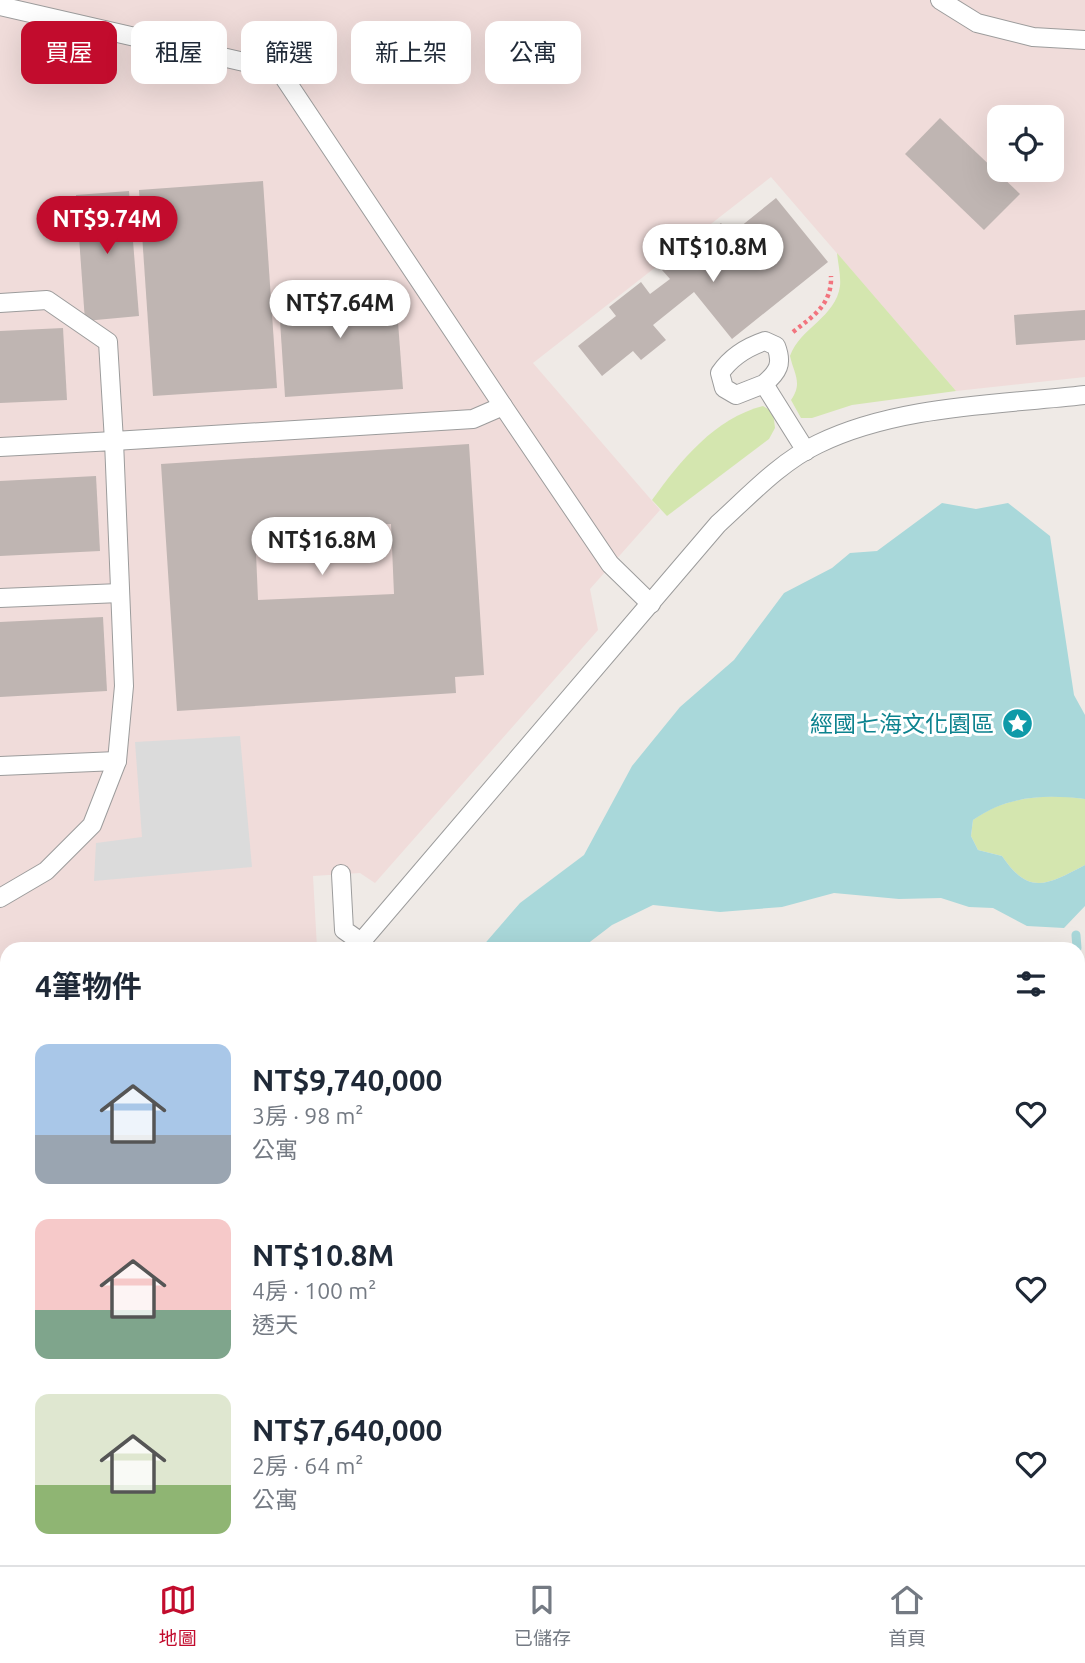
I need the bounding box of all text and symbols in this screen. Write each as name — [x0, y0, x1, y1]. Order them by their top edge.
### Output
chip: 買屋 — [21, 21, 117, 84]
chip: 租屋 — [131, 21, 227, 84]
chip: 篩選 — [241, 21, 337, 84]
chip: 新上架 — [351, 21, 471, 84]
chip: 公寓 — [485, 21, 581, 84]
map controls — [987, 105, 1064, 182]
button: locate — [987, 105, 1064, 182]
pin: NT$9.74M — [35, 196, 179, 256]
text: NT$9.74M — [53, 206, 161, 231]
pin: NT$10.8M — [641, 224, 785, 284]
text: NT$10.8M — [659, 234, 767, 259]
pin: NT$7.64M — [268, 280, 412, 340]
text: NT$7.64M — [286, 290, 394, 315]
pin: NT$16.8M — [250, 518, 394, 577]
text: NT$16.8M — [268, 527, 376, 552]
place icon: 經國七海文化園區 — [1000, 707, 1034, 741]
place label: 經國七海文化園區 — [810, 711, 994, 736]
icon: filters — [1012, 965, 1050, 1003]
text: 4筆物件 — [35, 969, 142, 1003]
text: NT$9,740,000 — [252, 1063, 443, 1097]
icon: home — [91, 1072, 175, 1156]
icon: heart — [1012, 1095, 1050, 1133]
text: 3房 · 98 m² — [252, 1103, 363, 1128]
text: 公寓 — [252, 1137, 298, 1162]
text: NT$10.8M — [252, 1238, 394, 1272]
icon: home — [91, 1247, 175, 1331]
icon: heart — [1012, 1270, 1050, 1308]
text: 4房 · 100 m² — [252, 1278, 376, 1303]
text: 透天 — [252, 1312, 298, 1337]
text: NT$7,640,000 — [252, 1413, 443, 1447]
icon: home — [91, 1422, 175, 1506]
icon: heart — [1012, 1445, 1050, 1483]
text: 2房 · 64 m² — [252, 1453, 363, 1478]
text: 公寓 — [252, 1487, 298, 1512]
tab: 地圖 — [159, 1581, 197, 1650]
tab: 已儲存 — [514, 1581, 571, 1650]
tab: 首頁 — [888, 1581, 926, 1650]

